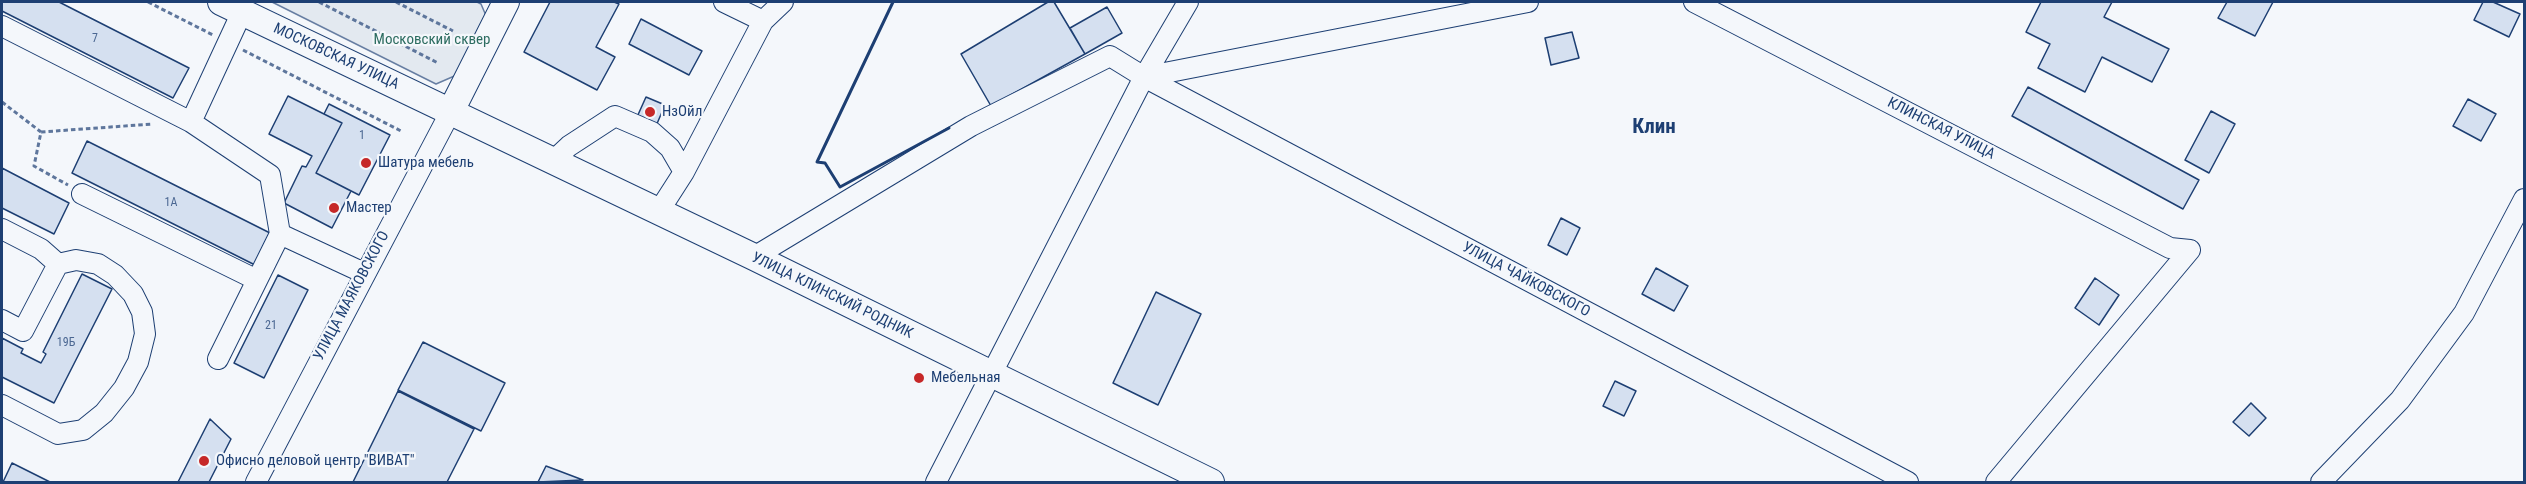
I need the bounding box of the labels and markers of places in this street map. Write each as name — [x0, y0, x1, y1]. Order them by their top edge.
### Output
place label: НзОйл — [662, 103, 702, 121]
marker: НзОйл — [643, 105, 657, 119]
place label: Шатура мебель — [378, 154, 474, 172]
marker: Шатура мебель — [359, 156, 373, 170]
place label: Мастер — [346, 199, 392, 217]
marker: Мастер — [327, 201, 341, 215]
place label: Мебельная — [931, 369, 1001, 387]
marker: Мебельная — [912, 371, 926, 385]
place label: Офисно деловой центр "ВИВАТ" — [216, 452, 415, 470]
marker: Офисно деловой центр "ВИВАТ" — [197, 454, 211, 468]

